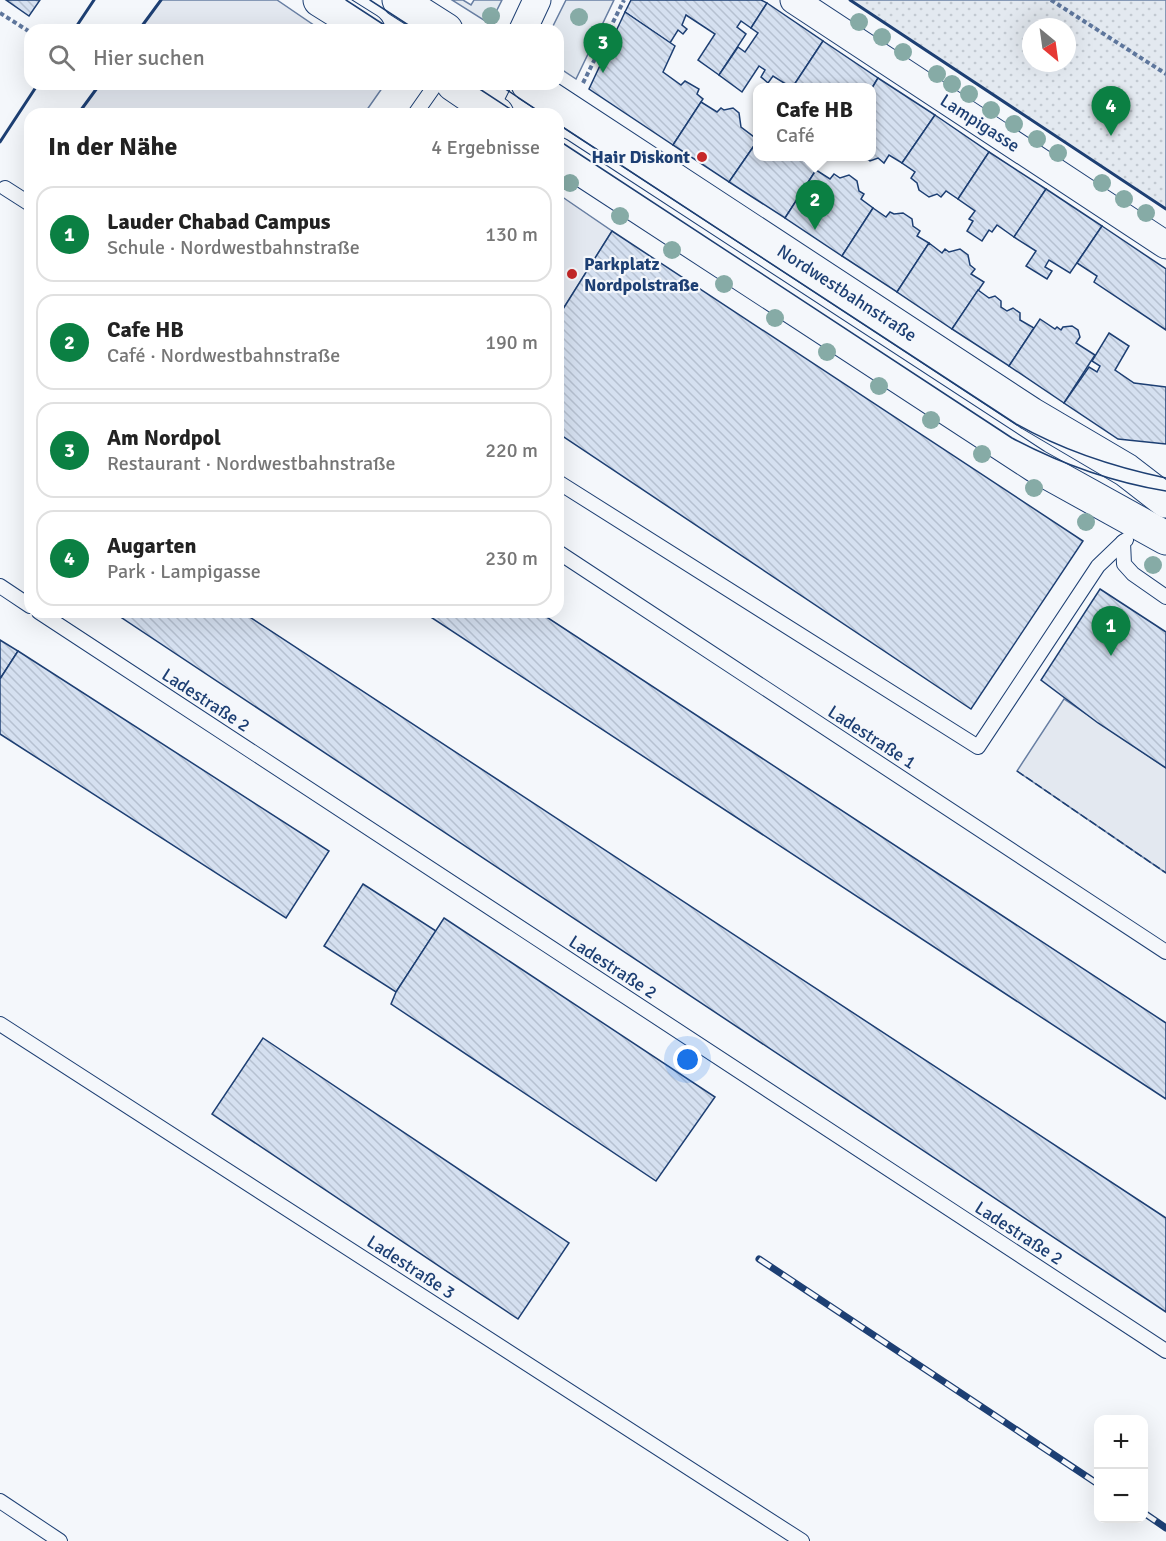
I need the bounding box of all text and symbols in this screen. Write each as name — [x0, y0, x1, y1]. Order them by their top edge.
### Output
north arrow — [1022, 18, 1076, 72]
pin: 3 — [584, 23, 622, 73]
search box — [24, 24, 564, 90]
icon: search — [45, 41, 78, 74]
text: Hier suchen — [93, 44, 205, 71]
popup — [753, 83, 876, 161]
pin: 4 — [1092, 86, 1130, 136]
street label: Lampigasse — [936, 89, 1024, 157]
text: Cafe HB — [776, 96, 853, 123]
text: Café — [776, 123, 815, 148]
text: In der Nähe — [48, 131, 178, 163]
text: 4 Ergebnisse — [431, 135, 540, 160]
place label: Hair Diskont — [591, 146, 690, 168]
marker: Hair Diskont — [695, 150, 709, 164]
pin: 2 — [796, 180, 834, 230]
text: Lauder Chabad Campus — [107, 208, 331, 235]
text: 1 — [64, 222, 75, 247]
text: 130 m — [485, 222, 538, 247]
text: Schule · Nordwestbahnstraße — [107, 235, 360, 260]
street label: Nordwestbahnstraße — [773, 240, 921, 346]
place label: Parkplatz Nordpolstraße — [584, 253, 699, 296]
marker: Parkplatz Nordpolstraße — [565, 267, 579, 281]
text: Cafe HB — [107, 316, 184, 343]
text: 2 — [64, 330, 75, 355]
text: 190 m — [485, 330, 538, 355]
text: Café · Nordwestbahnstraße — [107, 343, 340, 368]
text: Am Nordpol — [107, 424, 221, 451]
text: 3 — [64, 438, 75, 463]
text: 220 m — [485, 438, 538, 463]
text: Restaurant · Nordwestbahnstraße — [107, 451, 396, 476]
text: Augarten — [107, 532, 196, 559]
text: 4 — [64, 546, 75, 571]
text: 230 m — [485, 546, 538, 571]
text: Park · Lampigasse — [107, 559, 261, 584]
pin: 1 — [1092, 606, 1130, 656]
street label: Ladestraße 2 — [158, 663, 254, 737]
street label: Ladestraße 1 — [824, 700, 920, 774]
street label: Ladestraße 2 — [565, 930, 661, 1004]
your location — [673, 1045, 702, 1074]
street label: Ladestraße 2 — [971, 1196, 1067, 1270]
street label: Ladestraße 3 — [363, 1230, 459, 1304]
map controls — [1094, 1415, 1148, 1523]
button: + — [1094, 1415, 1148, 1469]
button: − — [1094, 1469, 1148, 1523]

